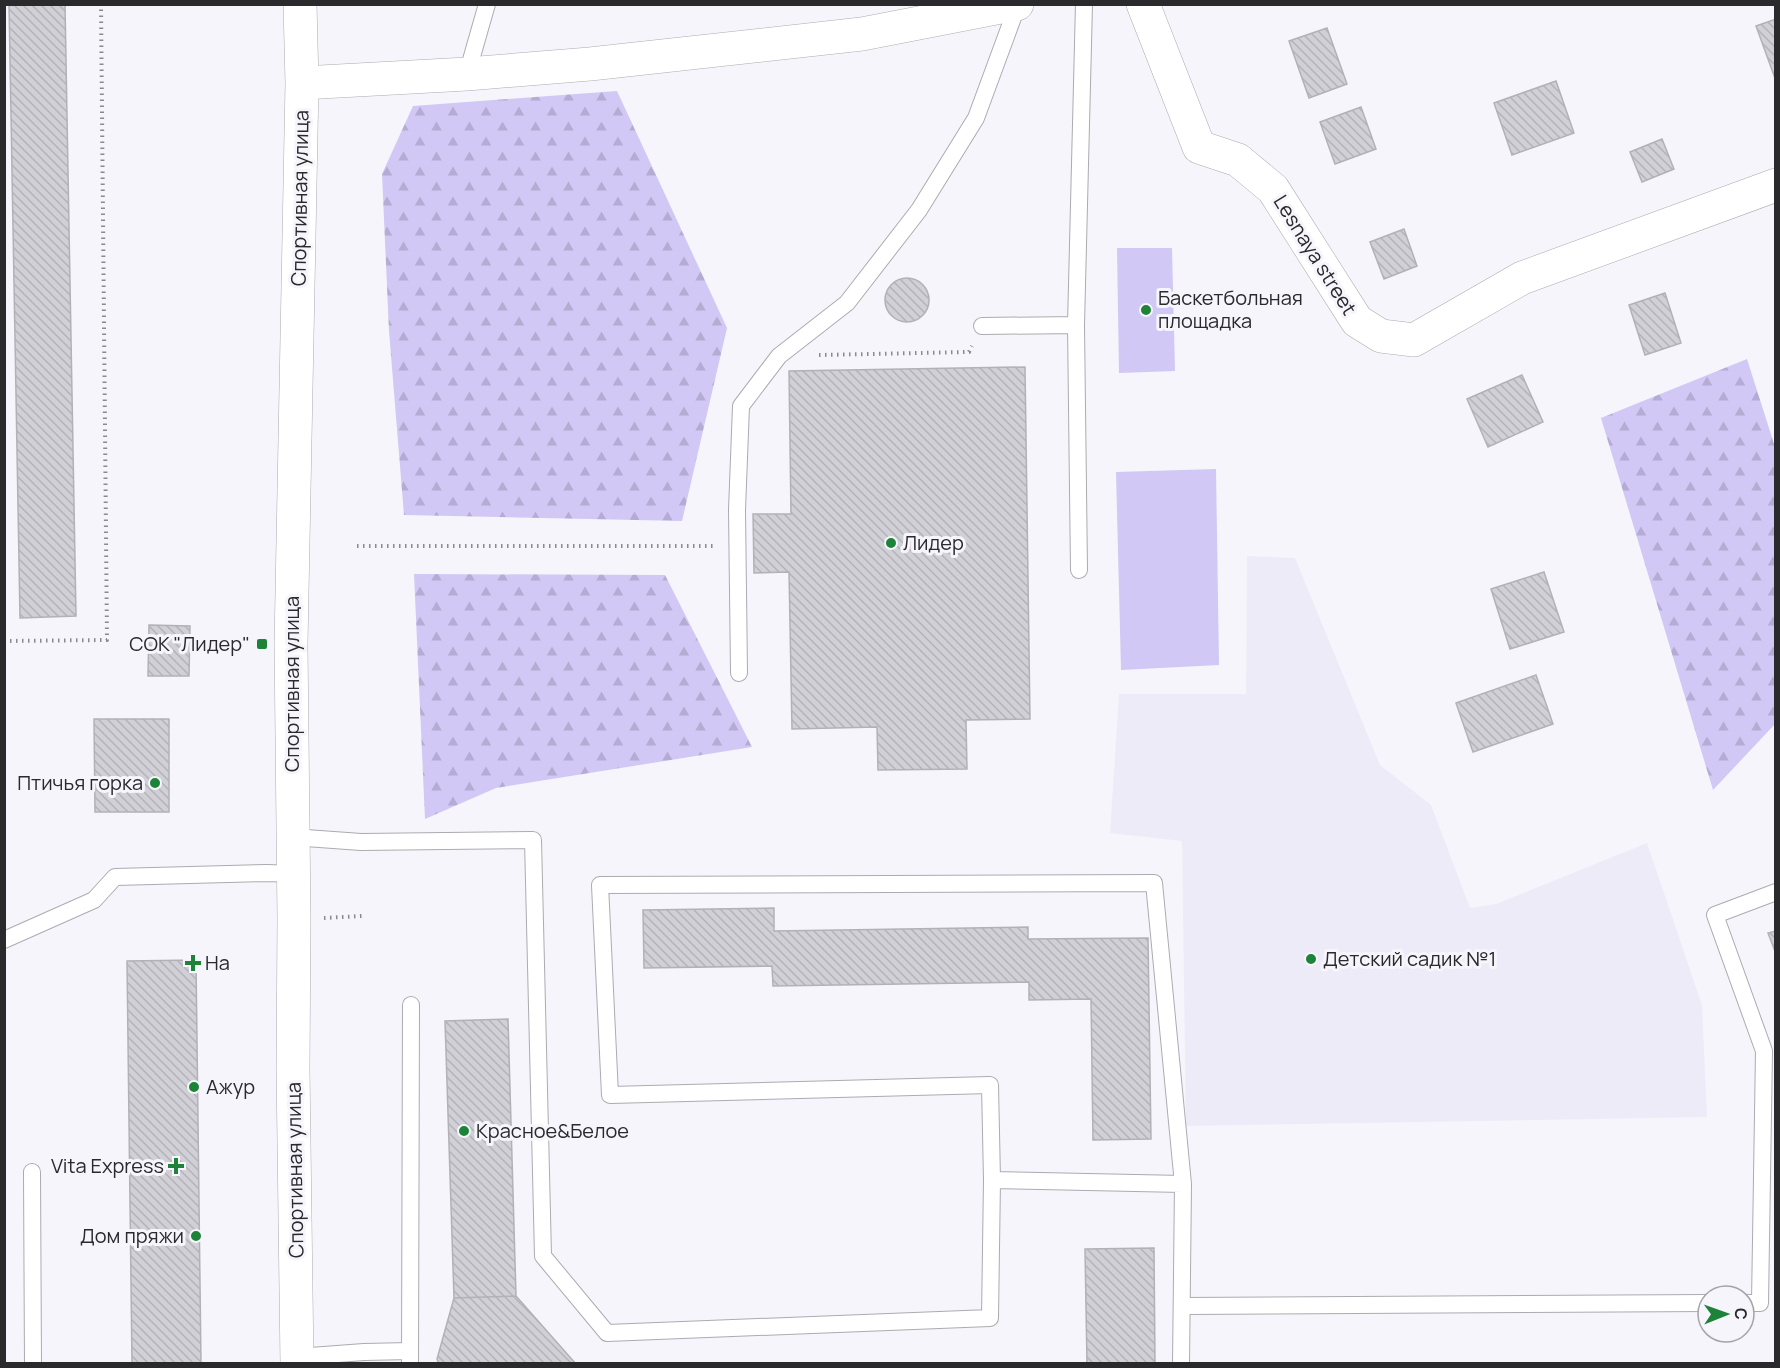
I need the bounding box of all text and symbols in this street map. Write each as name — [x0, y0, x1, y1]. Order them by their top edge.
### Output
street label: Спортивная улица — [284, 110, 315, 286]
street label: Lesnaya street — [1268, 190, 1363, 320]
place label: Баскетбольная площадка — [1158, 284, 1303, 334]
marker: Баскетбольная площадка — [1139, 303, 1153, 317]
place label: Лидер — [903, 529, 964, 556]
marker: Лидер — [884, 536, 898, 550]
street label: Спортивная улица — [278, 596, 305, 772]
place label: СОК "Лидер" — [129, 630, 250, 657]
marker: СОК "Лидер" — [255, 637, 269, 651]
place label: Птичья горка — [17, 769, 143, 796]
marker: Птичья горка — [148, 776, 162, 790]
place label: Детский садик №1 — [1323, 945, 1496, 972]
place label: На — [205, 949, 230, 976]
marker: Детский садик №1 — [1304, 952, 1318, 966]
marker: На — [186, 956, 200, 970]
place label: Ажур — [206, 1073, 255, 1100]
marker: Ажур — [187, 1080, 201, 1094]
street label: Спортивная улица — [279, 1082, 310, 1258]
place label: Красное&Белое — [476, 1117, 629, 1144]
marker: Красное&Белое — [457, 1124, 471, 1138]
place label: Vita Express — [51, 1152, 164, 1179]
marker: Vita Express — [169, 1159, 183, 1173]
place label: Дом пряжи — [80, 1222, 184, 1249]
marker: Дом пряжи — [189, 1229, 203, 1243]
north arrow — [1696, 1284, 1756, 1344]
text: С — [1730, 1308, 1752, 1320]

